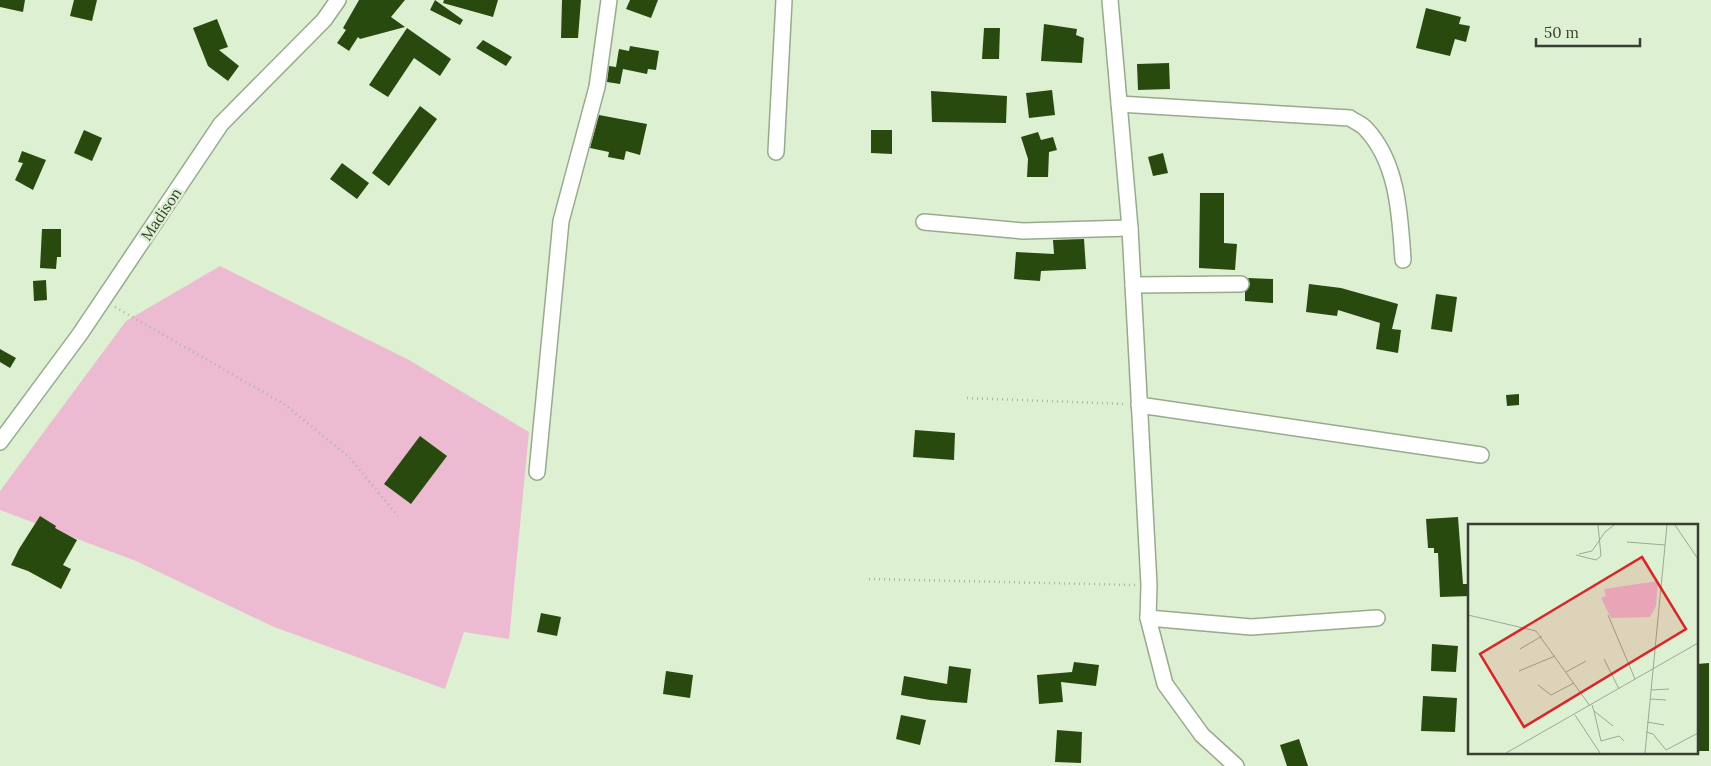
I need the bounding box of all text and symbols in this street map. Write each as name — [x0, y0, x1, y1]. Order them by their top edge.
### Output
scale bar — [1536, 15, 1640, 47]
text: 50 m — [1544, 23, 1579, 42]
street label: Madison — [136, 184, 186, 244]
inset map — [1468, 524, 1698, 754]

